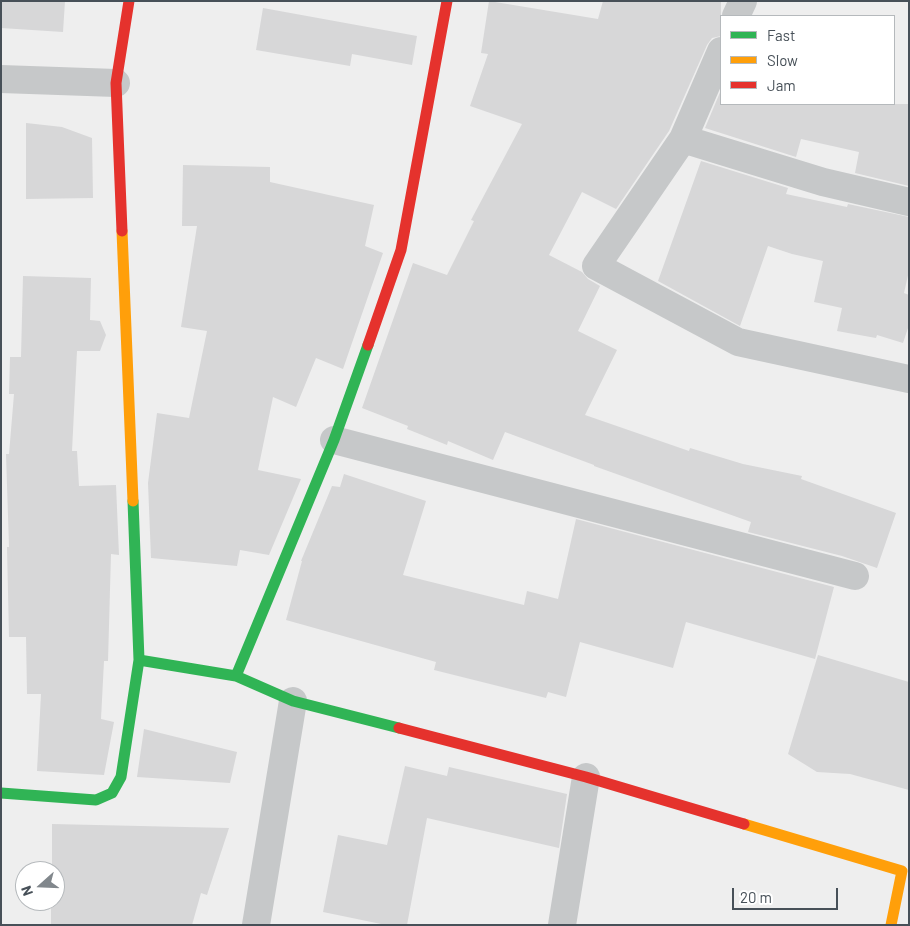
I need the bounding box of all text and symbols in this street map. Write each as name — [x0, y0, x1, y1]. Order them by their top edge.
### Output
legend — [720, 15, 895, 105]
text: Fast — [767, 26, 795, 44]
text: Slow — [767, 51, 798, 69]
text: Jam — [767, 76, 796, 94]
north arrow — [15, 861, 65, 911]
scale bar — [735, 878, 841, 910]
text: N — [17, 884, 36, 898]
text: 20 m — [740, 888, 772, 906]

